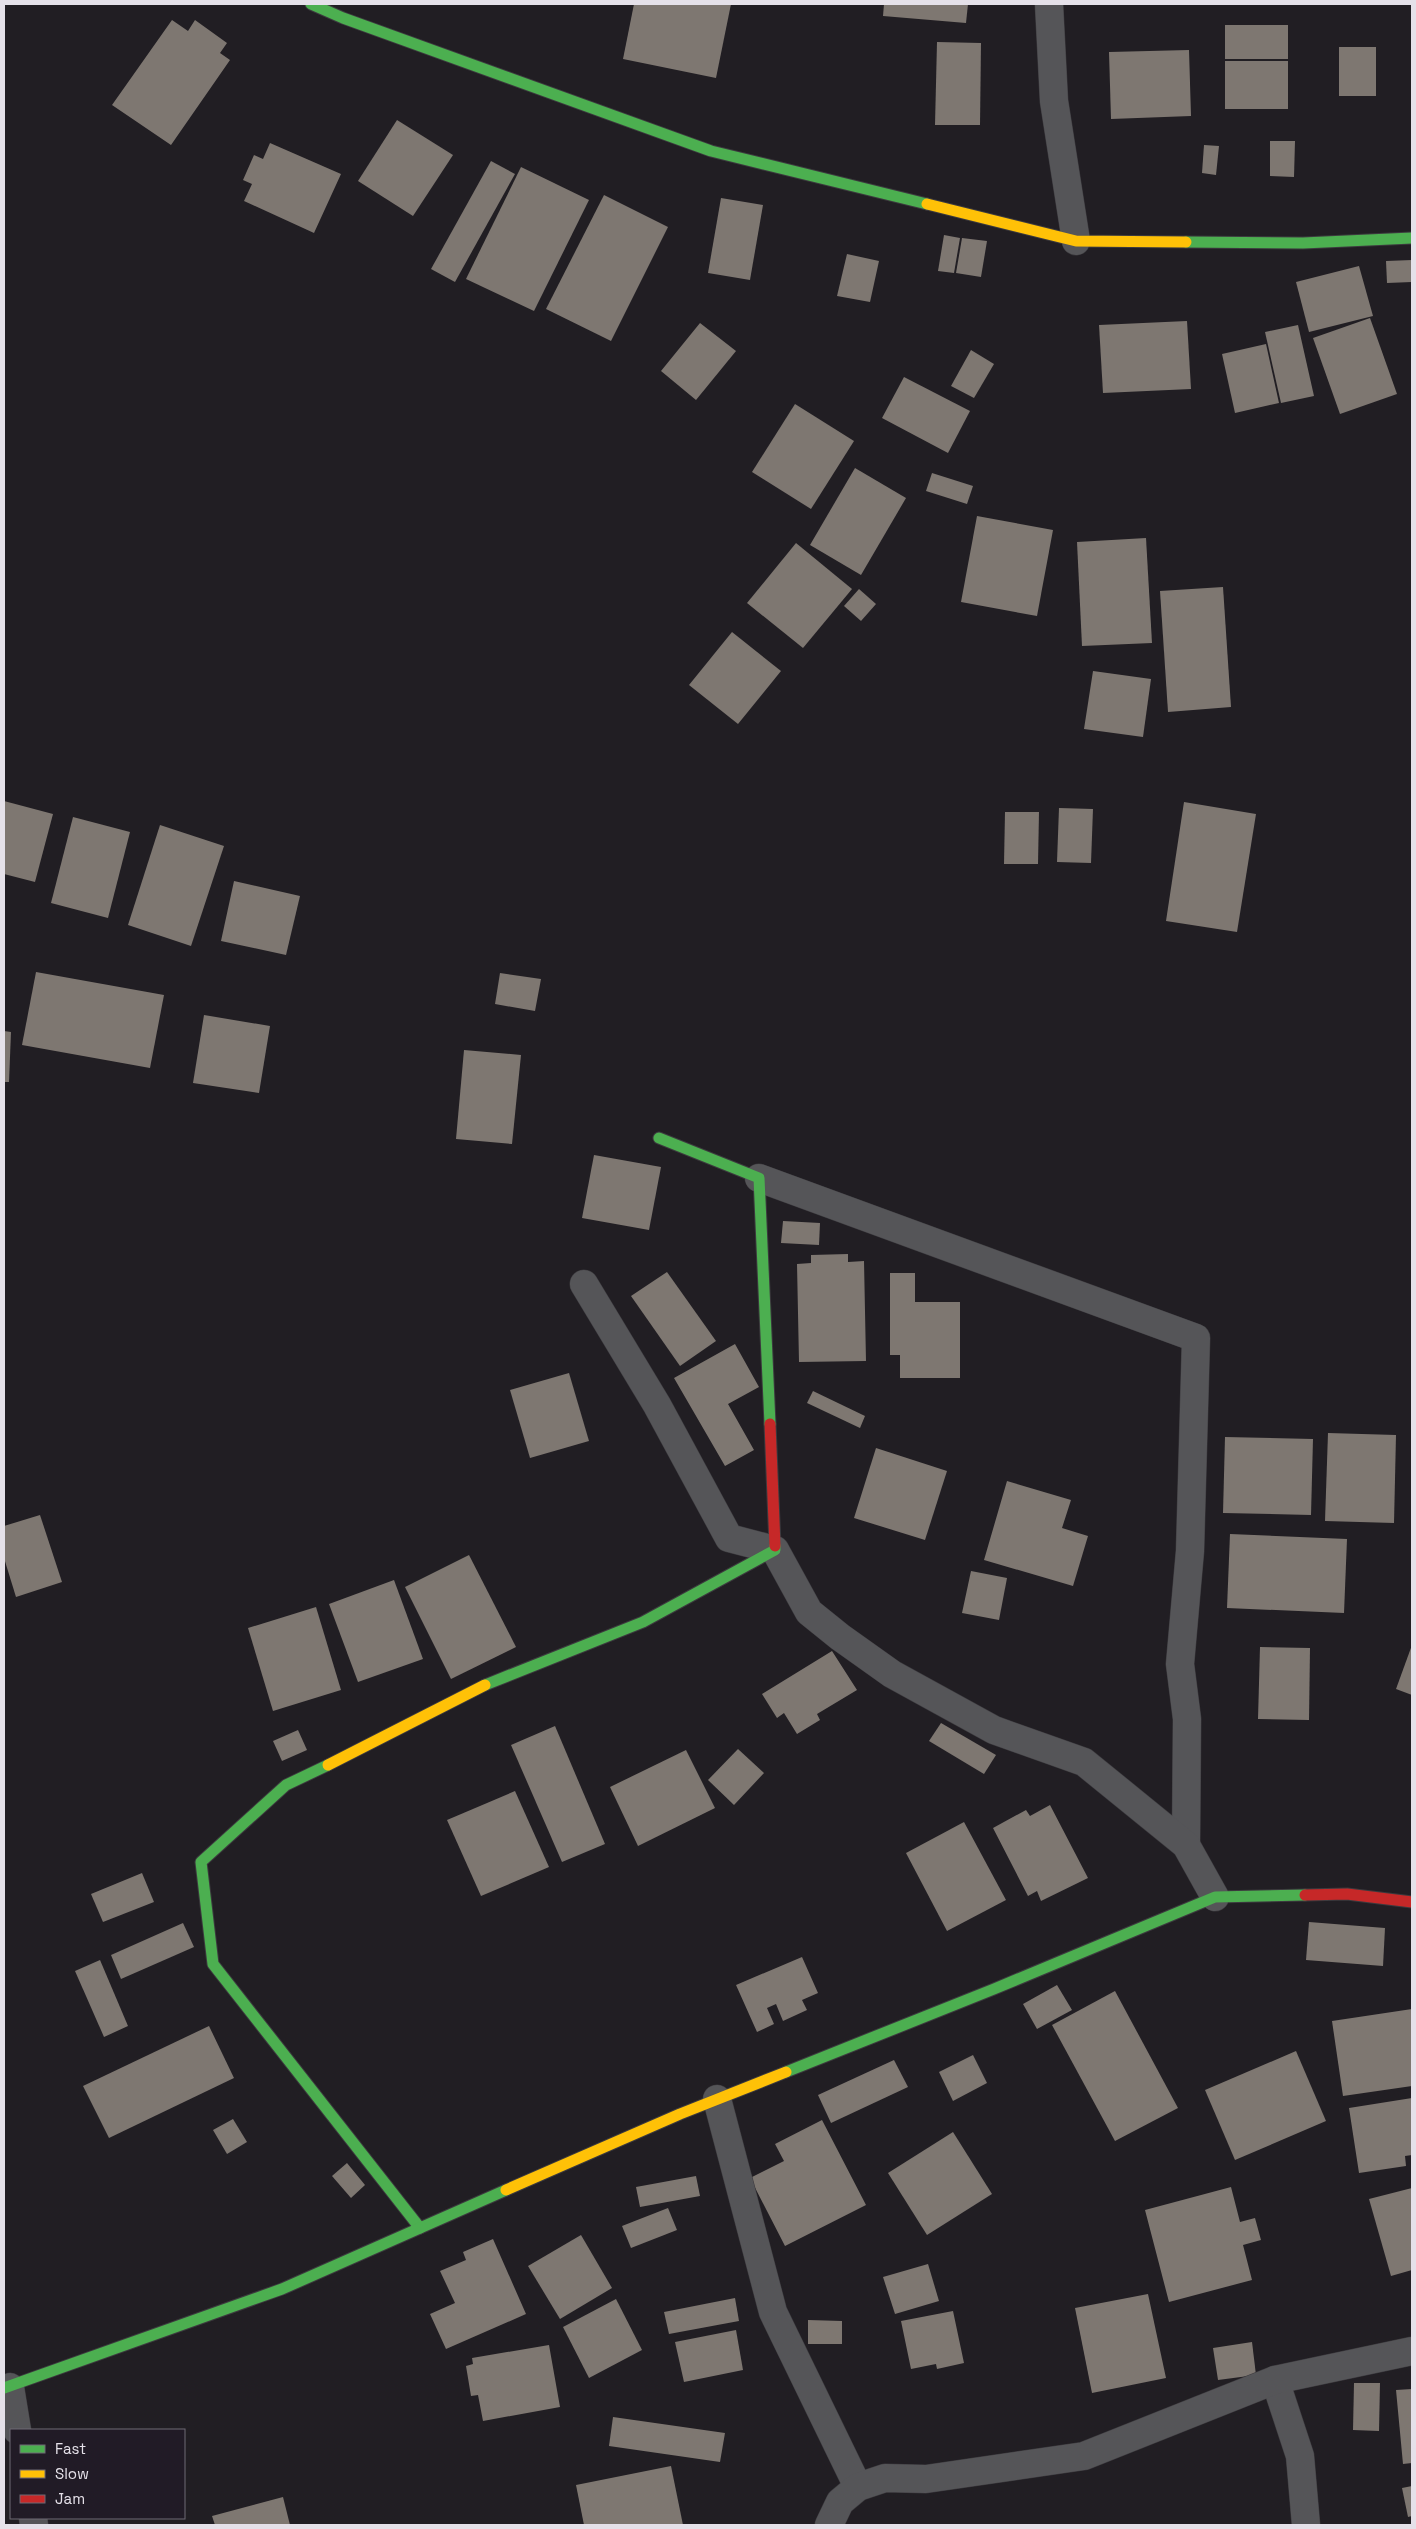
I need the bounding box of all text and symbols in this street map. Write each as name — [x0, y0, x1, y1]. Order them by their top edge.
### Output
legend — [10, 2429, 185, 2519]
text: Fast — [55, 2439, 86, 2458]
text: Slow — [55, 2464, 89, 2483]
text: Jam — [55, 2489, 85, 2508]

